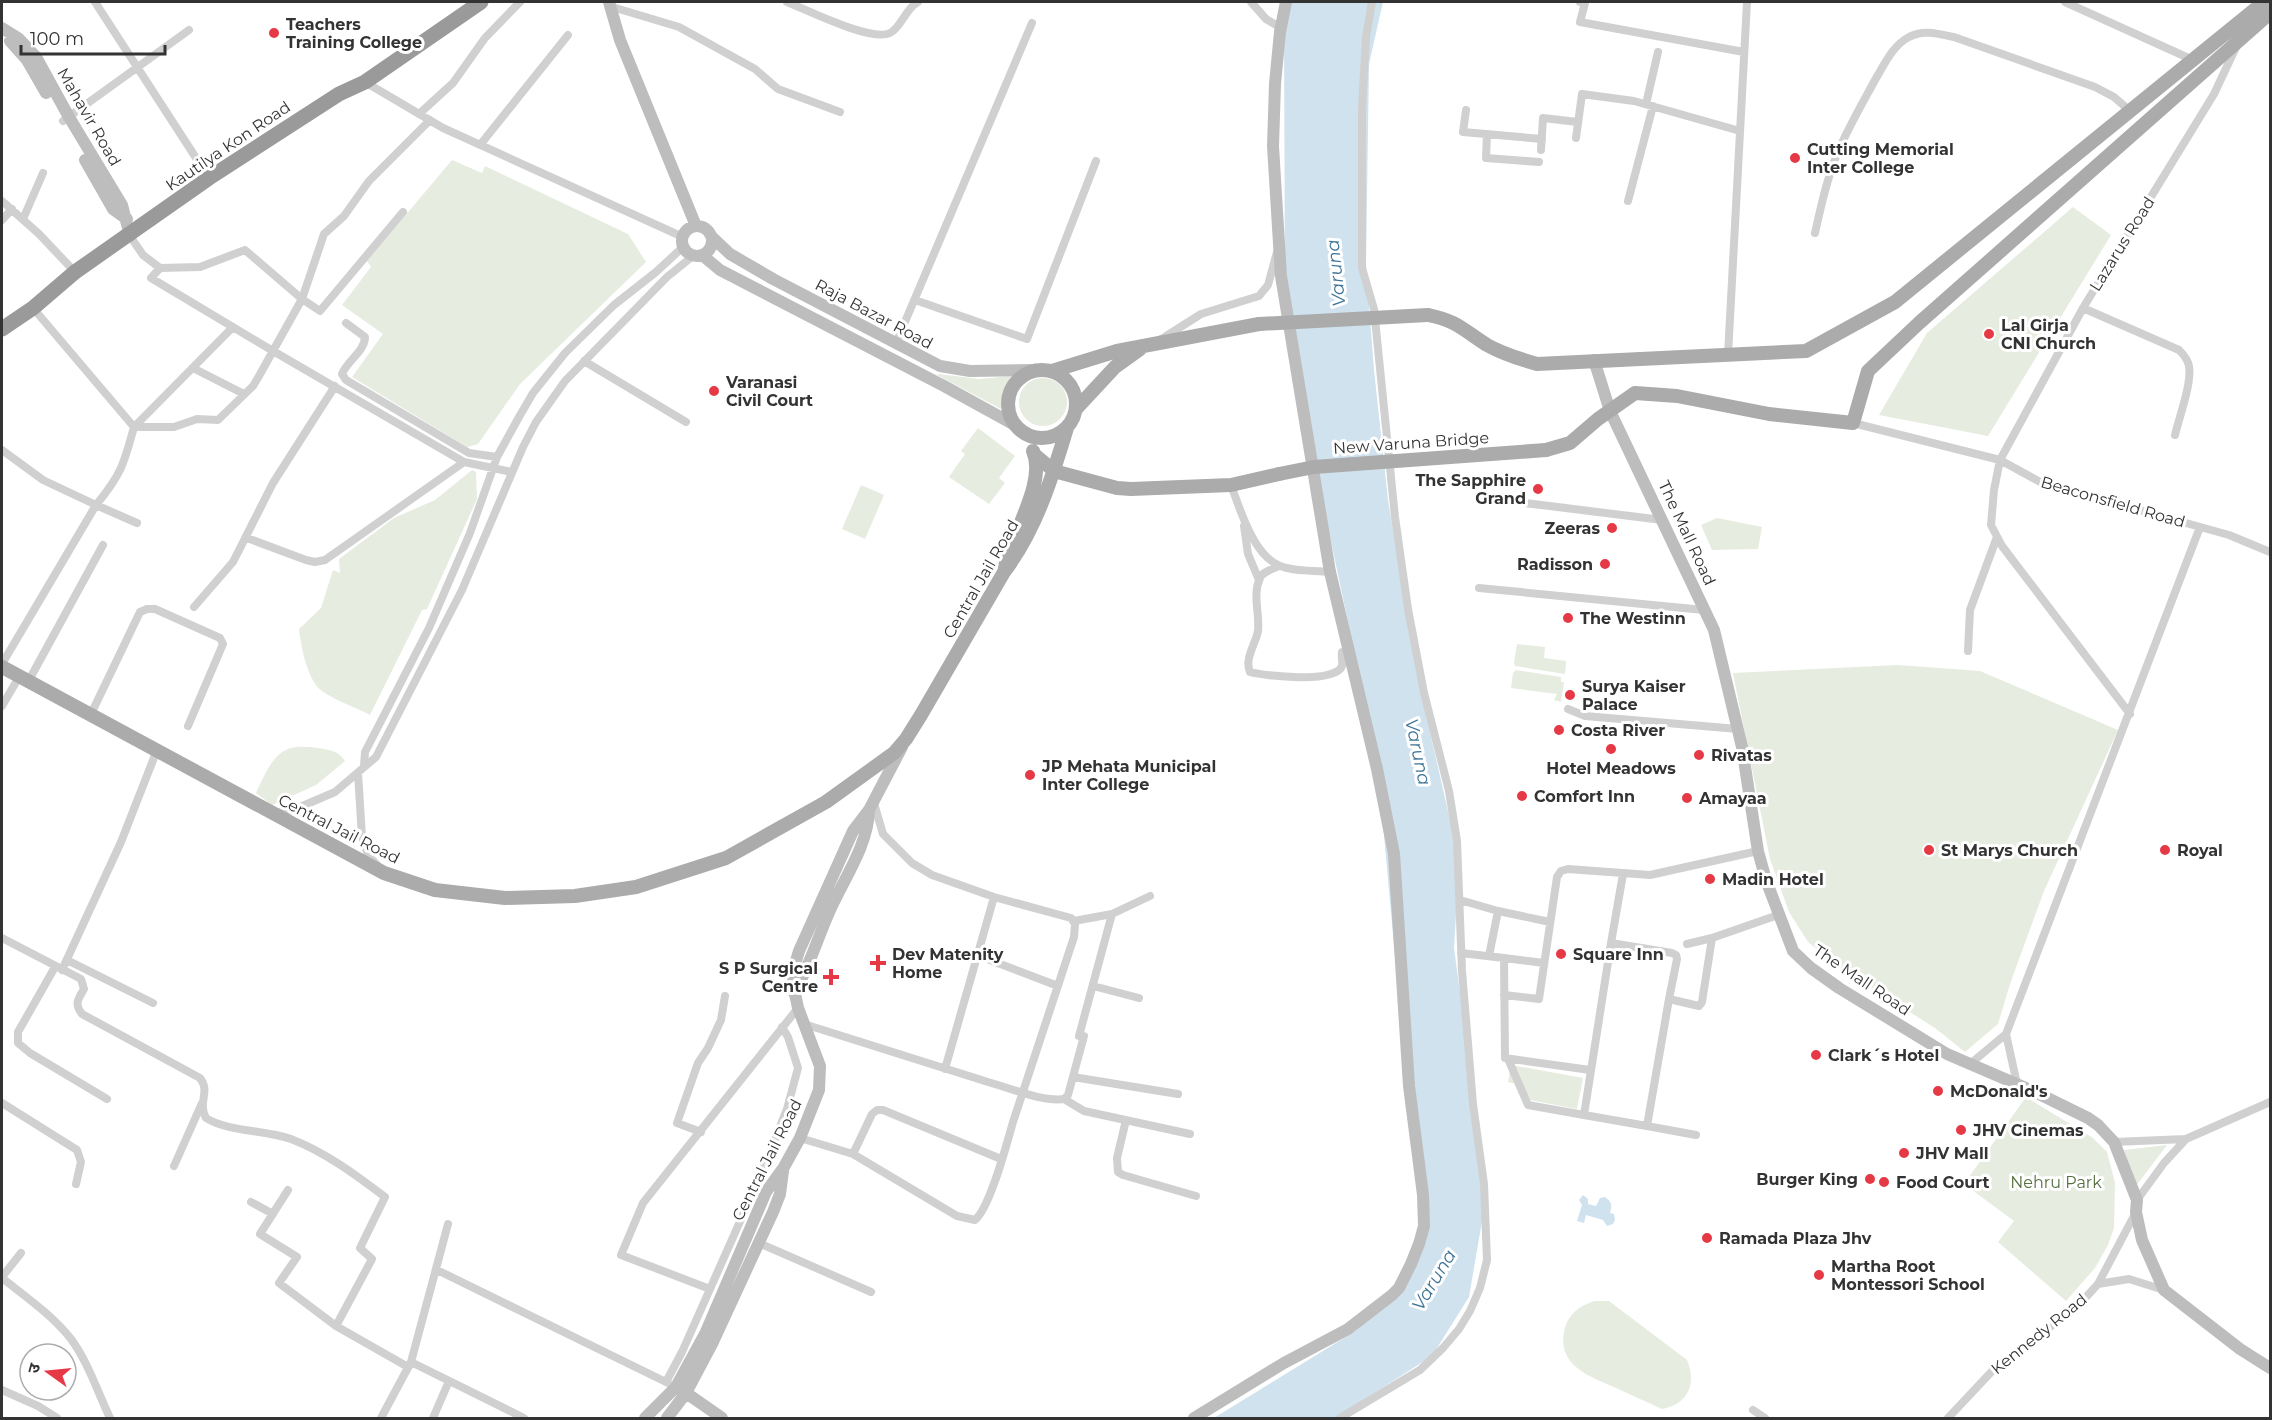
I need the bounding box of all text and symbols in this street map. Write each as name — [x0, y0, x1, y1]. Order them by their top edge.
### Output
place label: Teachers Training College — [286, 15, 422, 52]
scale bar — [21, 18, 165, 56]
marker: Teachers Training College — [267, 26, 281, 40]
text: 100 m — [30, 28, 84, 50]
street label: Mahavir Road — [53, 65, 125, 169]
street label: Kautilya Kon Road — [162, 97, 294, 195]
place label: Cutting Memorial Inter College — [1807, 140, 1954, 177]
marker: Cutting Memorial Inter College — [1788, 151, 1802, 165]
street label: Lazarus Road — [2085, 193, 2159, 295]
water label: Varuna — [1322, 238, 1350, 308]
street label: Raja Bazar Road — [812, 275, 936, 353]
place label: Lal Girja CNI Church — [2001, 316, 2096, 353]
marker: Lal Girja CNI Church — [1982, 327, 1996, 341]
place label: Varanasi Civil Court — [725, 373, 813, 410]
marker: Varanasi Civil Court — [707, 384, 721, 398]
street label: New Varuna Bridge — [1332, 428, 1490, 458]
place label: The Sapphire Grand — [1415, 471, 1526, 508]
street label: Beaconsfield Road — [2039, 472, 2187, 532]
street label: The Mall Road — [1654, 478, 1720, 588]
marker: The Sapphire Grand — [1531, 482, 1545, 496]
street label: Central Jail Road — [939, 516, 1023, 642]
place label: Zeeras — [1545, 519, 1600, 538]
marker: Zeeras — [1605, 521, 1619, 535]
place label: Radisson — [1517, 555, 1593, 574]
marker: Radisson — [1598, 557, 1612, 571]
place label: The Westinn — [1580, 609, 1686, 628]
marker: The Westinn — [1561, 611, 1575, 625]
place label: Surya Kaiser Palace — [1582, 677, 1686, 714]
marker: Surya Kaiser Palace — [1563, 688, 1577, 702]
water label: Varuna — [1400, 717, 1436, 787]
place label: Costa River — [1571, 721, 1665, 740]
marker: Costa River — [1552, 723, 1566, 737]
marker: Hotel Meadows — [1604, 742, 1618, 756]
place label: Rivatas — [1711, 746, 1772, 765]
marker: Rivatas — [1692, 748, 1706, 762]
place label: JP Mehata Municipal Inter College — [1041, 757, 1216, 794]
place label: Hotel Meadows — [1546, 759, 1676, 778]
marker: JP Mehata Municipal Inter College — [1023, 768, 1037, 782]
place label: Comfort Inn — [1534, 787, 1635, 806]
marker: Comfort Inn — [1515, 789, 1529, 803]
place label: Amayaa — [1698, 789, 1767, 808]
street label: Central Jail Road — [275, 790, 403, 868]
marker: Amayaa — [1680, 791, 1694, 805]
place label: St Marys Church — [1941, 841, 2078, 860]
place label: Royal — [2177, 841, 2223, 860]
marker: St Marys Church — [1922, 843, 1936, 857]
marker: Royal — [2158, 843, 2172, 857]
place label: Madin Hotel — [1722, 870, 1824, 889]
marker: Madin Hotel — [1703, 872, 1717, 886]
street label: The Mall Road — [1810, 940, 1914, 1020]
place label: Dev Matenity Home — [892, 945, 1004, 982]
place label: Square Inn — [1573, 945, 1664, 964]
marker: Square Inn — [1554, 947, 1568, 961]
marker: Dev Matenity Home — [869, 954, 887, 972]
place label: S P Surgical Centre — [719, 959, 818, 996]
marker: S P Surgical Centre — [822, 968, 840, 986]
place label: Clark´s Hotel — [1828, 1046, 1939, 1065]
marker: Clark´s Hotel — [1809, 1048, 1823, 1062]
place label: McDonald's — [1950, 1082, 2048, 1101]
marker: McDonald's — [1931, 1084, 1945, 1098]
street label: Central Jail Road — [728, 1096, 806, 1224]
place label: JHV Cinemas — [1972, 1121, 2084, 1140]
marker: JHV Cinemas — [1954, 1123, 1968, 1137]
place label: JHV Mall — [1915, 1144, 1989, 1163]
marker: JHV Mall — [1897, 1146, 1911, 1160]
place label: Burger King — [1756, 1170, 1858, 1189]
marker: Burger King — [1863, 1172, 1877, 1186]
place label: Food Court — [1896, 1173, 1989, 1192]
park label: Nehru Park — [2010, 1173, 2102, 1192]
marker: Food Court — [1877, 1175, 1891, 1189]
place label: Ramada Plaza Jhv — [1719, 1229, 1872, 1248]
marker: Ramada Plaza Jhv — [1700, 1231, 1714, 1245]
water label: Varuna — [1407, 1245, 1461, 1315]
place label: Martha Root Montessori School — [1831, 1257, 1985, 1294]
marker: Martha Root Montessori School — [1812, 1268, 1826, 1282]
street label: Kennedy Road — [1987, 1290, 2091, 1378]
north arrow — [18, 1342, 78, 1402]
text: उ — [24, 1361, 45, 1375]

